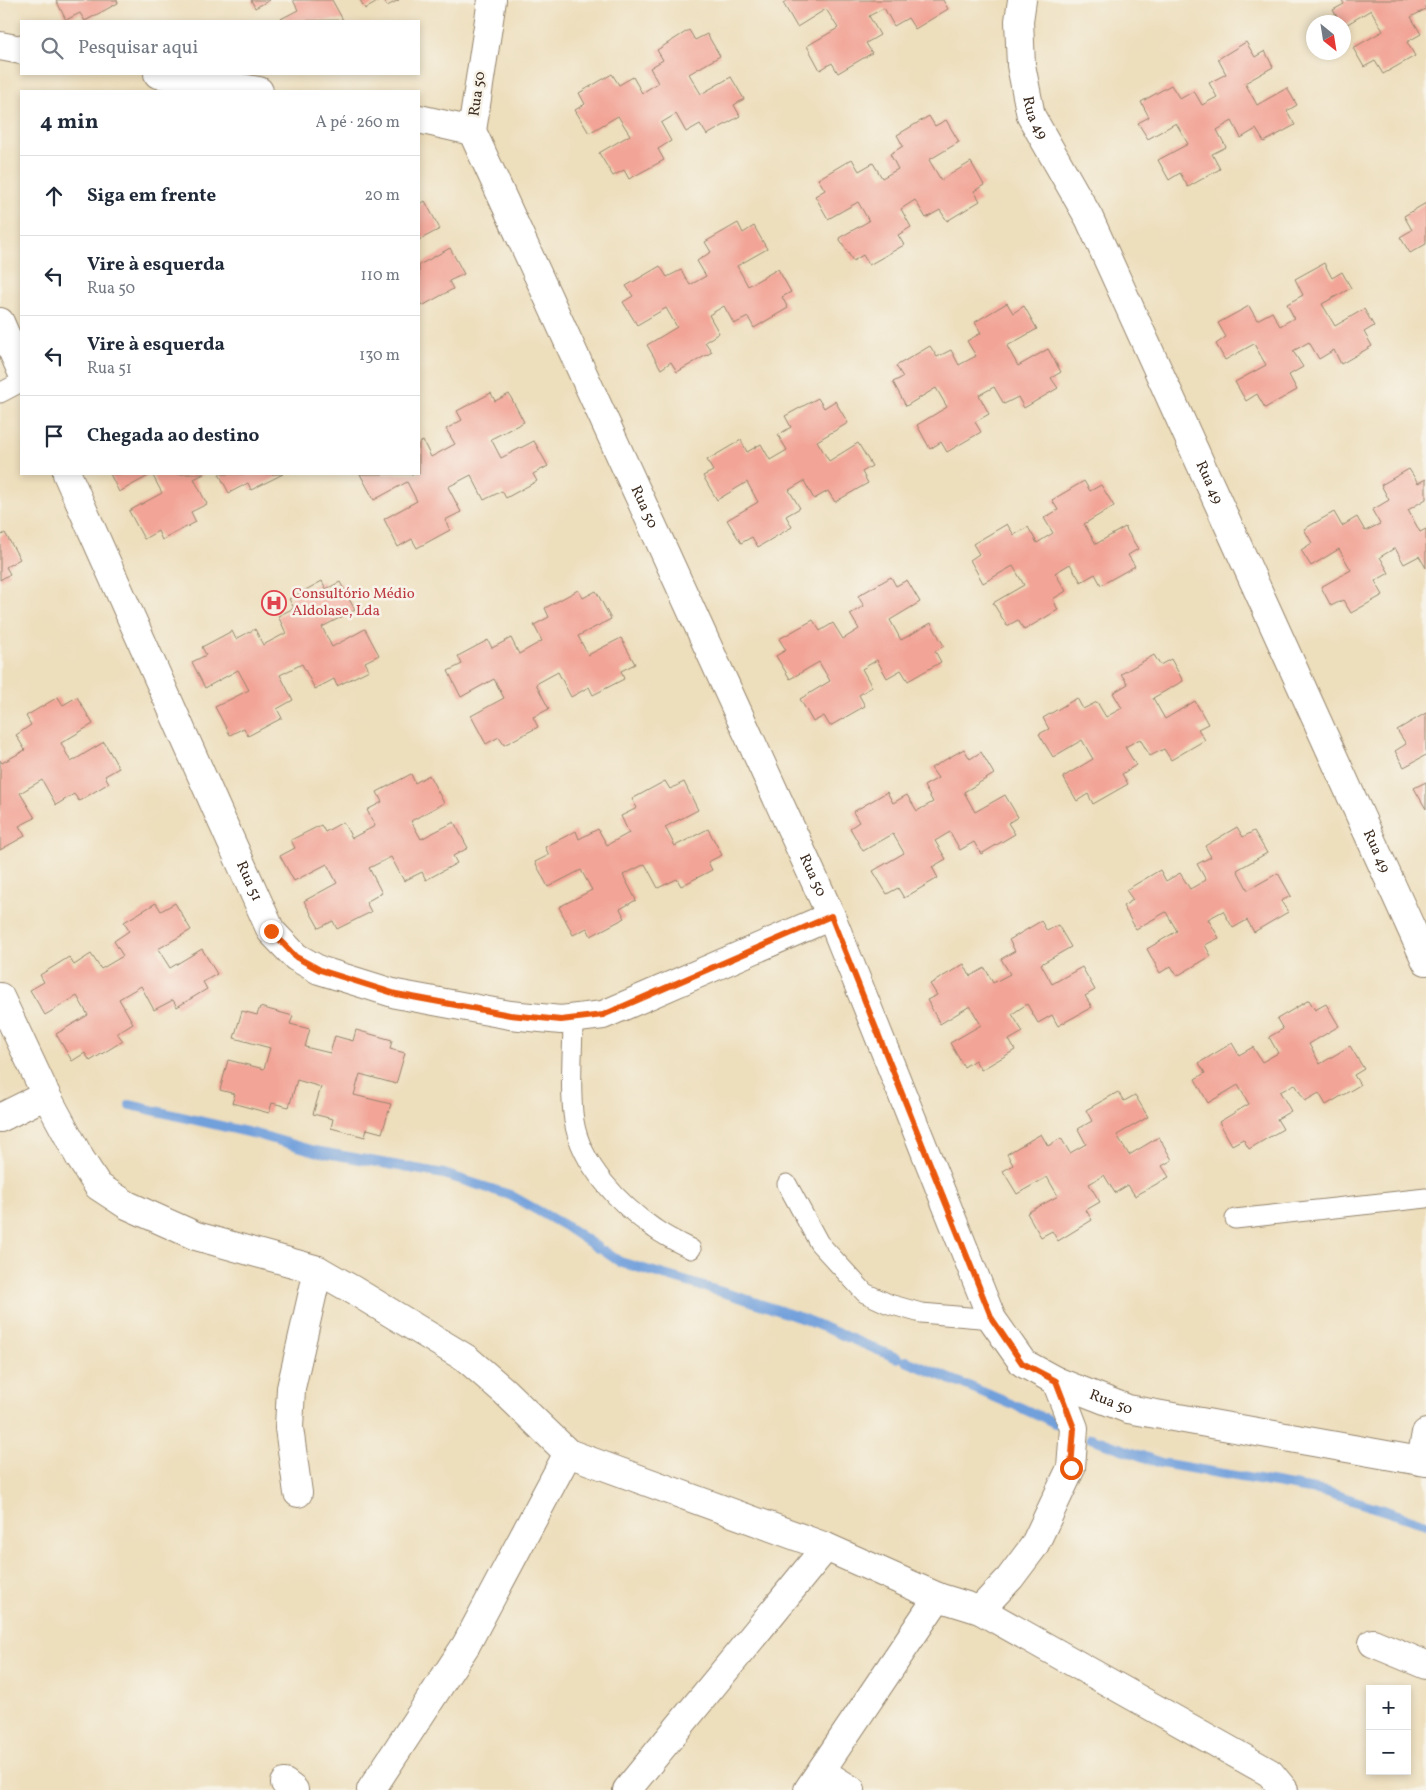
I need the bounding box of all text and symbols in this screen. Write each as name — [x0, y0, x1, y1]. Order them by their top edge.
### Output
north arrow — [1306, 15, 1351, 60]
search box — [20, 20, 420, 75]
icon: search — [38, 34, 66, 62]
text: Pesquisar aqui — [78, 35, 198, 61]
street label: Rua 50 — [464, 70, 492, 118]
street label: Rua 49 — [1017, 94, 1053, 144]
text: 4 min — [40, 108, 99, 137]
text: A pé · 260 m — [316, 112, 400, 134]
icon: ahead — [40, 182, 68, 210]
text: Siga em frente — [87, 183, 216, 209]
text: 20 m — [365, 185, 400, 207]
text: Vire à esquerda — [87, 252, 225, 278]
icon: left — [40, 262, 68, 290]
text: 110 m — [361, 265, 400, 287]
text: Rua 50 — [87, 278, 135, 300]
text: Vire à esquerda — [87, 332, 225, 358]
icon: left — [40, 342, 68, 370]
text: 130 m — [359, 345, 400, 367]
text: Rua 51 — [87, 358, 132, 380]
icon: arrive — [40, 422, 68, 450]
text: Chegada ao destino — [87, 423, 259, 449]
street label: Rua 49 — [1190, 457, 1228, 508]
street label: Rua 50 — [625, 482, 663, 532]
place label: Consultório Médio Aldolase, Lda — [292, 584, 415, 622]
hospital icon: Consultório Médio Aldolase, Lda — [261, 590, 287, 616]
street label: Rua 49 — [1357, 826, 1395, 877]
street label: Rua 50 — [793, 850, 831, 900]
street label: Rua 51 — [231, 858, 267, 905]
route end — [260, 920, 283, 943]
street label: Rua 50 — [1086, 1384, 1136, 1420]
route start — [1060, 1457, 1083, 1480]
map controls — [1366, 1685, 1411, 1775]
button: + — [1366, 1685, 1411, 1730]
button: − — [1366, 1730, 1411, 1775]

